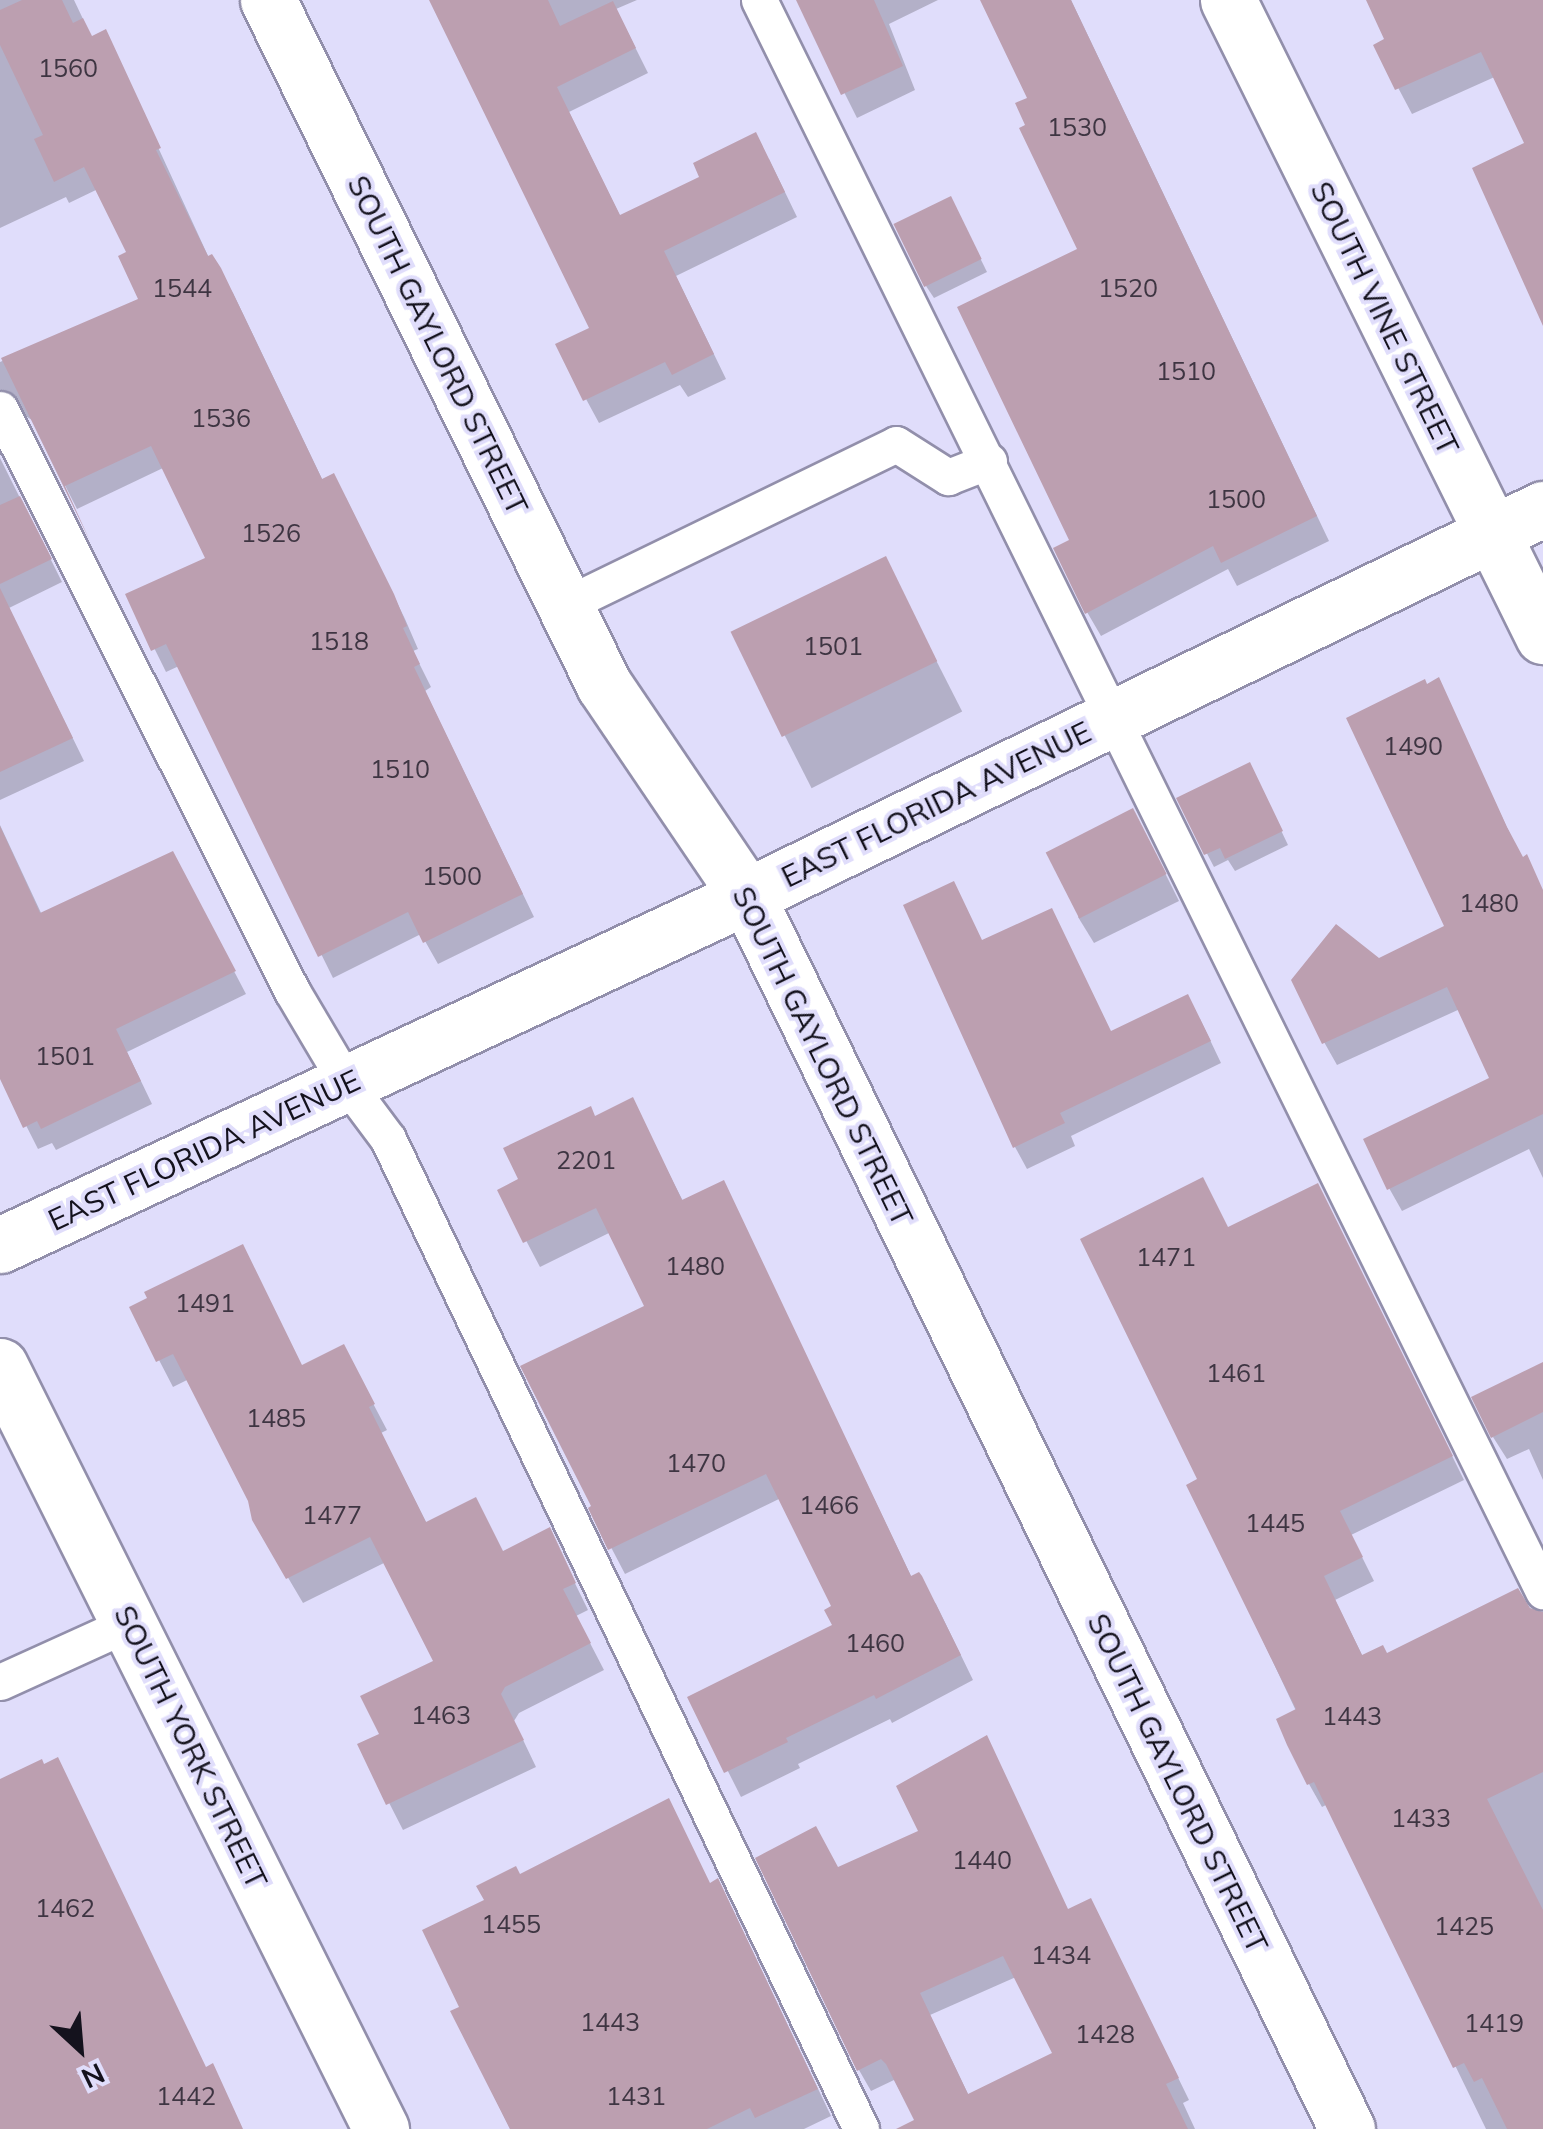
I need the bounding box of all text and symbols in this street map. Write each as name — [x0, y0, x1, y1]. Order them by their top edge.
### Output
house number: 1560 — [38, 53, 98, 83]
house number: 1530 — [1047, 112, 1107, 142]
street label: SOUTH GAYLORD STREET — [340, 170, 536, 520]
street label: SOUTH VINE STREET — [1303, 176, 1467, 460]
house number: 1544 — [152, 273, 212, 303]
house number: 1520 — [1098, 273, 1158, 303]
house number: 1510 — [1156, 356, 1216, 386]
house number: 1536 — [191, 403, 251, 433]
house number: 1500 — [1206, 484, 1266, 514]
house number: 1526 — [241, 518, 301, 548]
house number: 1518 — [309, 626, 369, 656]
house number: 1501 — [803, 631, 863, 661]
street label: EAST FLORIDA AVENUE — [775, 713, 1097, 895]
house number: 1490 — [1383, 731, 1443, 761]
house number: 1510 — [370, 754, 430, 784]
house number: 1500 — [422, 861, 482, 891]
street label: SOUTH GAYLORD STREET — [725, 881, 921, 1231]
house number: 1480 — [1459, 888, 1519, 918]
house number: 1501 — [35, 1041, 95, 1071]
street label: EAST FLORIDA AVENUE — [42, 1062, 366, 1238]
house number: 2201 — [556, 1145, 616, 1175]
house number: 1471 — [1136, 1242, 1196, 1272]
house number: 1480 — [665, 1251, 725, 1281]
house number: 1491 — [175, 1288, 235, 1318]
house number: 1461 — [1206, 1358, 1266, 1388]
house number: 1485 — [246, 1403, 306, 1433]
house number: 1470 — [666, 1448, 726, 1478]
house number: 1466 — [799, 1490, 859, 1520]
house number: 1477 — [302, 1500, 362, 1530]
house number: 1445 — [1245, 1508, 1305, 1538]
street label: SOUTH YORK STREET — [107, 1600, 275, 1894]
street label: SOUTH GAYLORD STREET — [1080, 1608, 1276, 1958]
house number: 1460 — [845, 1628, 905, 1658]
house number: 1463 — [411, 1700, 471, 1730]
house number: 1443 — [1322, 1701, 1382, 1731]
house number: 1433 — [1391, 1803, 1451, 1833]
house number: 1440 — [952, 1845, 1012, 1875]
house number: 1462 — [35, 1893, 95, 1923]
house number: 1455 — [481, 1909, 541, 1939]
house number: 1425 — [1434, 1911, 1494, 1941]
house number: 1434 — [1031, 1940, 1091, 1970]
north arrow — [30, 1999, 130, 2099]
house number: 1443 — [580, 2007, 640, 2037]
house number: 1419 — [1464, 2008, 1524, 2038]
house number: 1428 — [1075, 2019, 1135, 2049]
text: N — [76, 2056, 111, 2097]
house number: 1442 — [156, 2081, 216, 2111]
house number: 1431 — [606, 2081, 666, 2111]

